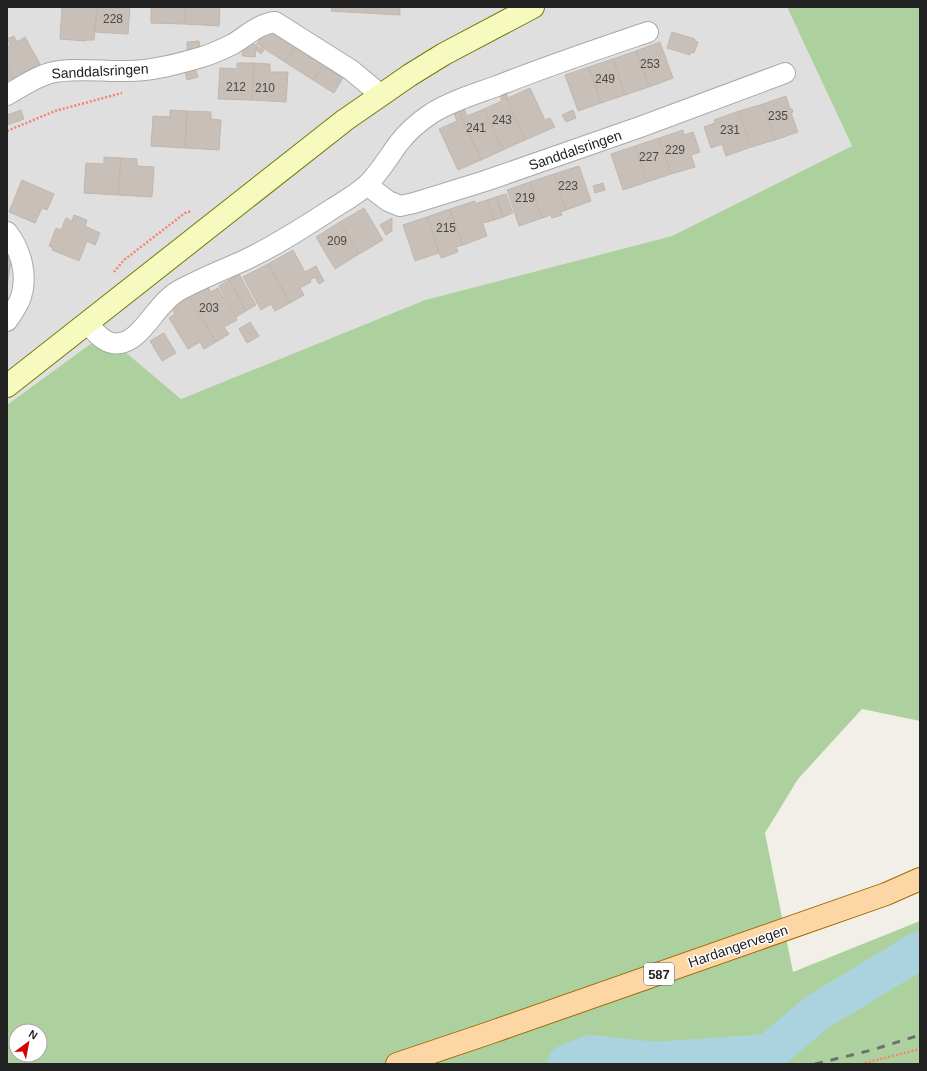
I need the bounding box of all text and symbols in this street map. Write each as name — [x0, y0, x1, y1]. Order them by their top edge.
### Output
house number: 228 — [103, 12, 123, 26]
house number: 253 — [640, 57, 660, 71]
street label: Sanddalsringen — [51, 60, 149, 82]
house number: 249 — [595, 72, 615, 86]
house number: 212 — [226, 80, 246, 94]
house number: 210 — [255, 81, 275, 95]
house number: 235 — [768, 109, 788, 123]
house number: 243 — [492, 113, 512, 127]
house number: 241 — [466, 121, 486, 135]
house number: 231 — [720, 123, 740, 137]
street label: Sanddalsringen — [526, 127, 624, 173]
house number: 229 — [665, 143, 685, 157]
house number: 227 — [639, 150, 659, 164]
house number: 223 — [558, 179, 578, 193]
house number: 219 — [515, 191, 535, 205]
house number: 215 — [436, 221, 456, 235]
house number: 209 — [327, 234, 347, 248]
house number: 203 — [199, 301, 219, 315]
street label: Hardangervegen — [686, 921, 790, 971]
road number: 587 — [644, 963, 674, 985]
north arrow — [8, 1023, 48, 1063]
text: N — [27, 1027, 40, 1042]

